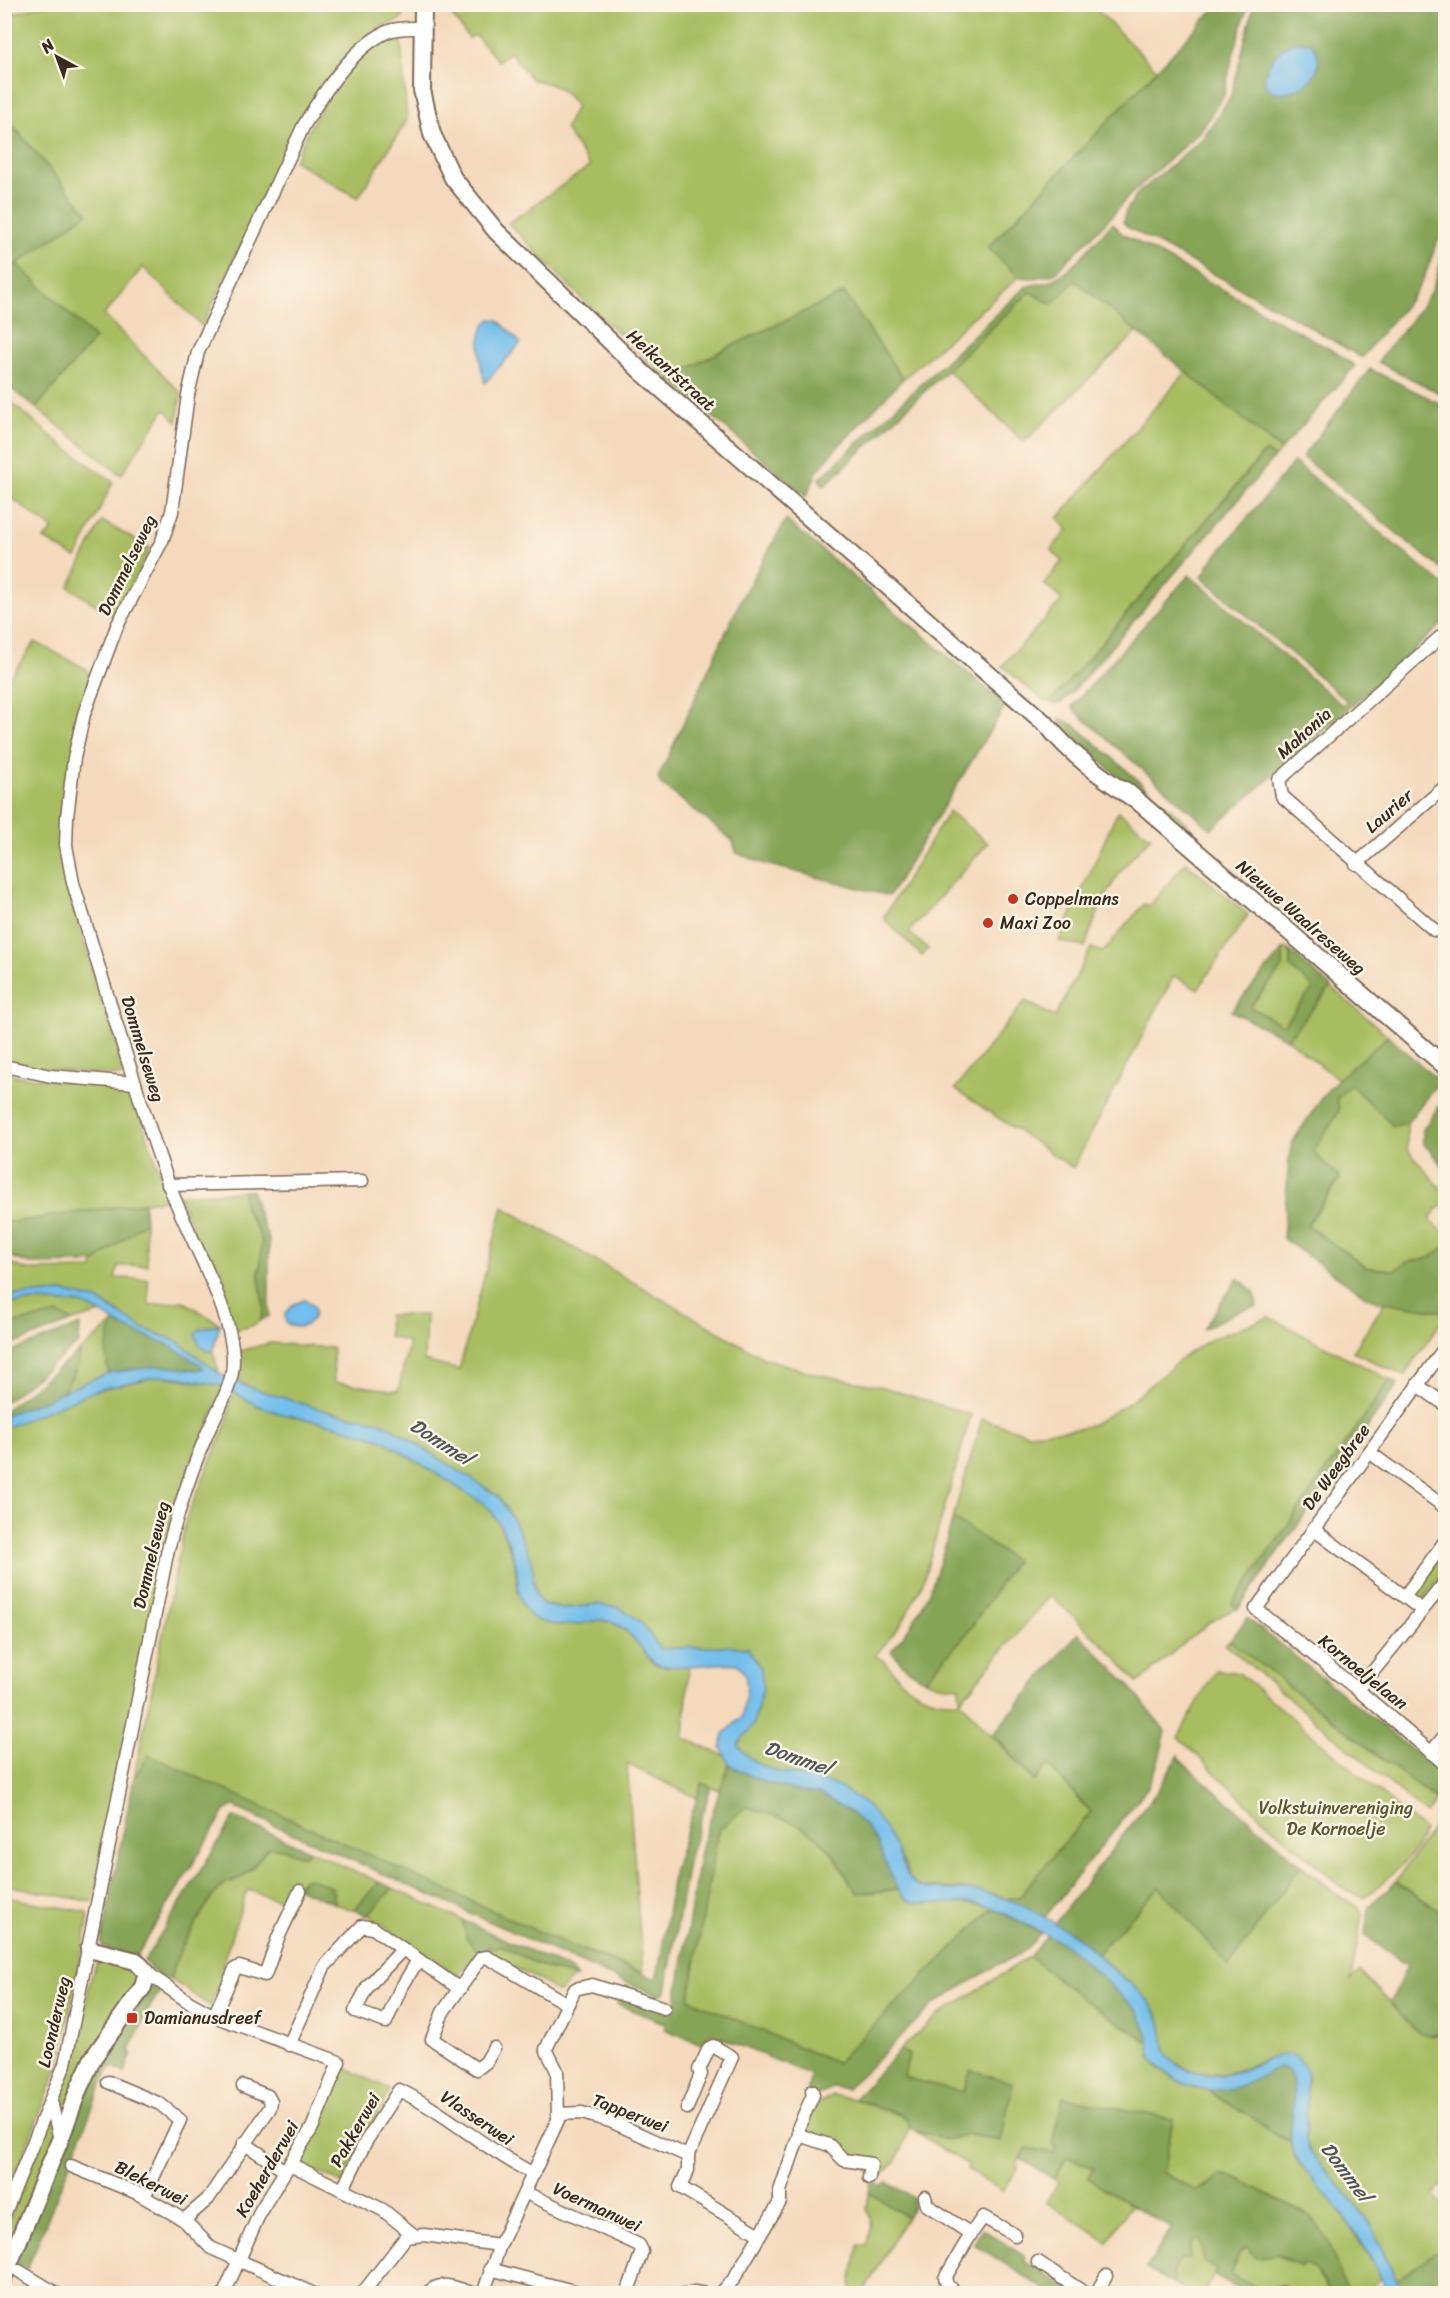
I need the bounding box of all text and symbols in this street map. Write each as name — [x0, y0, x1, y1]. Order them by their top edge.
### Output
north arrow — [27, 27, 87, 87]
text: N — [33, 31, 62, 61]
street label: Heikantstraat — [619, 321, 723, 419]
street label: Dommelseweg — [89, 509, 165, 621]
street label: Mahonia — [1269, 699, 1339, 767]
street label: Laurier — [1357, 780, 1422, 841]
street label: Nieuwe Waalreseweg — [1229, 851, 1373, 983]
place label: Coppelmans — [1025, 883, 1119, 915]
marker: Coppelmans — [1006, 892, 1020, 906]
place label: Maxi Zoo — [1000, 907, 1071, 939]
marker: Maxi Zoo — [981, 916, 995, 930]
street label: Dommelseweg — [112, 992, 174, 1106]
water label: Dommel — [403, 1409, 483, 1478]
street label: De Weegbree — [1293, 1417, 1379, 1517]
street label: Dommelseweg — [123, 1498, 179, 1612]
street label: Kornoeljelaan — [1311, 1626, 1415, 1719]
water label: Dommel — [760, 1730, 840, 1787]
park label: Volkstuinvereniging De Kornoelje — [1259, 1792, 1413, 1845]
street label: Loonderweg — [28, 1973, 80, 2071]
place label: Damianusdreef — [144, 2002, 263, 2034]
marker: Damianusdreef — [125, 2011, 139, 2025]
street label: Vlasserwei — [434, 2081, 521, 2155]
street label: Tapperwei — [587, 2084, 674, 2142]
street label: Pakkerwei — [321, 2086, 390, 2173]
street label: Koeherderwei — [226, 2114, 308, 2224]
water label: Dommel — [1311, 2134, 1383, 2213]
street label: Blekerwei — [109, 2151, 194, 2215]
street label: Voermanwei — [548, 2173, 647, 2242]

